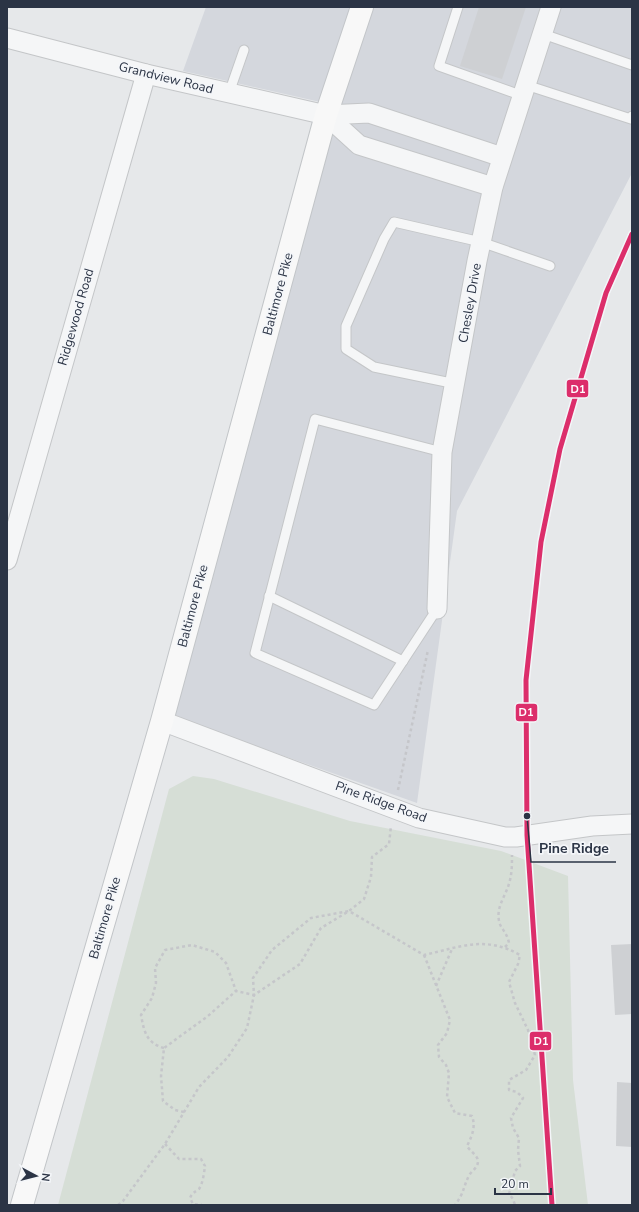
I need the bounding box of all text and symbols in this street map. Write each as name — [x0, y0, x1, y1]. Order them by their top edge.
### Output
street label: Grandview Road — [117, 58, 215, 98]
street label: Baltimore Pike — [258, 251, 298, 337]
street label: Chesley Drive — [454, 262, 486, 344]
street label: Ridgewood Road — [54, 266, 98, 368]
line badge: D1 — [566, 379, 589, 398]
text: D1 — [571, 382, 585, 397]
street label: Baltimore Pike — [173, 563, 213, 649]
line badge: D1 — [515, 703, 538, 722]
text: D1 — [519, 705, 533, 720]
street label: Pine Ridge Road — [333, 777, 429, 827]
callout: Pine Ridge — [531, 836, 616, 862]
text: Pine Ridge — [539, 839, 609, 858]
street label: Baltimore Pike — [85, 875, 125, 961]
line badge: D1 — [529, 1031, 552, 1051]
text: D1 — [534, 1034, 548, 1049]
north arrow — [16, 1156, 56, 1196]
scale bar — [495, 1170, 551, 1196]
text: N — [37, 1172, 53, 1182]
text: 20 m — [501, 1176, 529, 1192]

